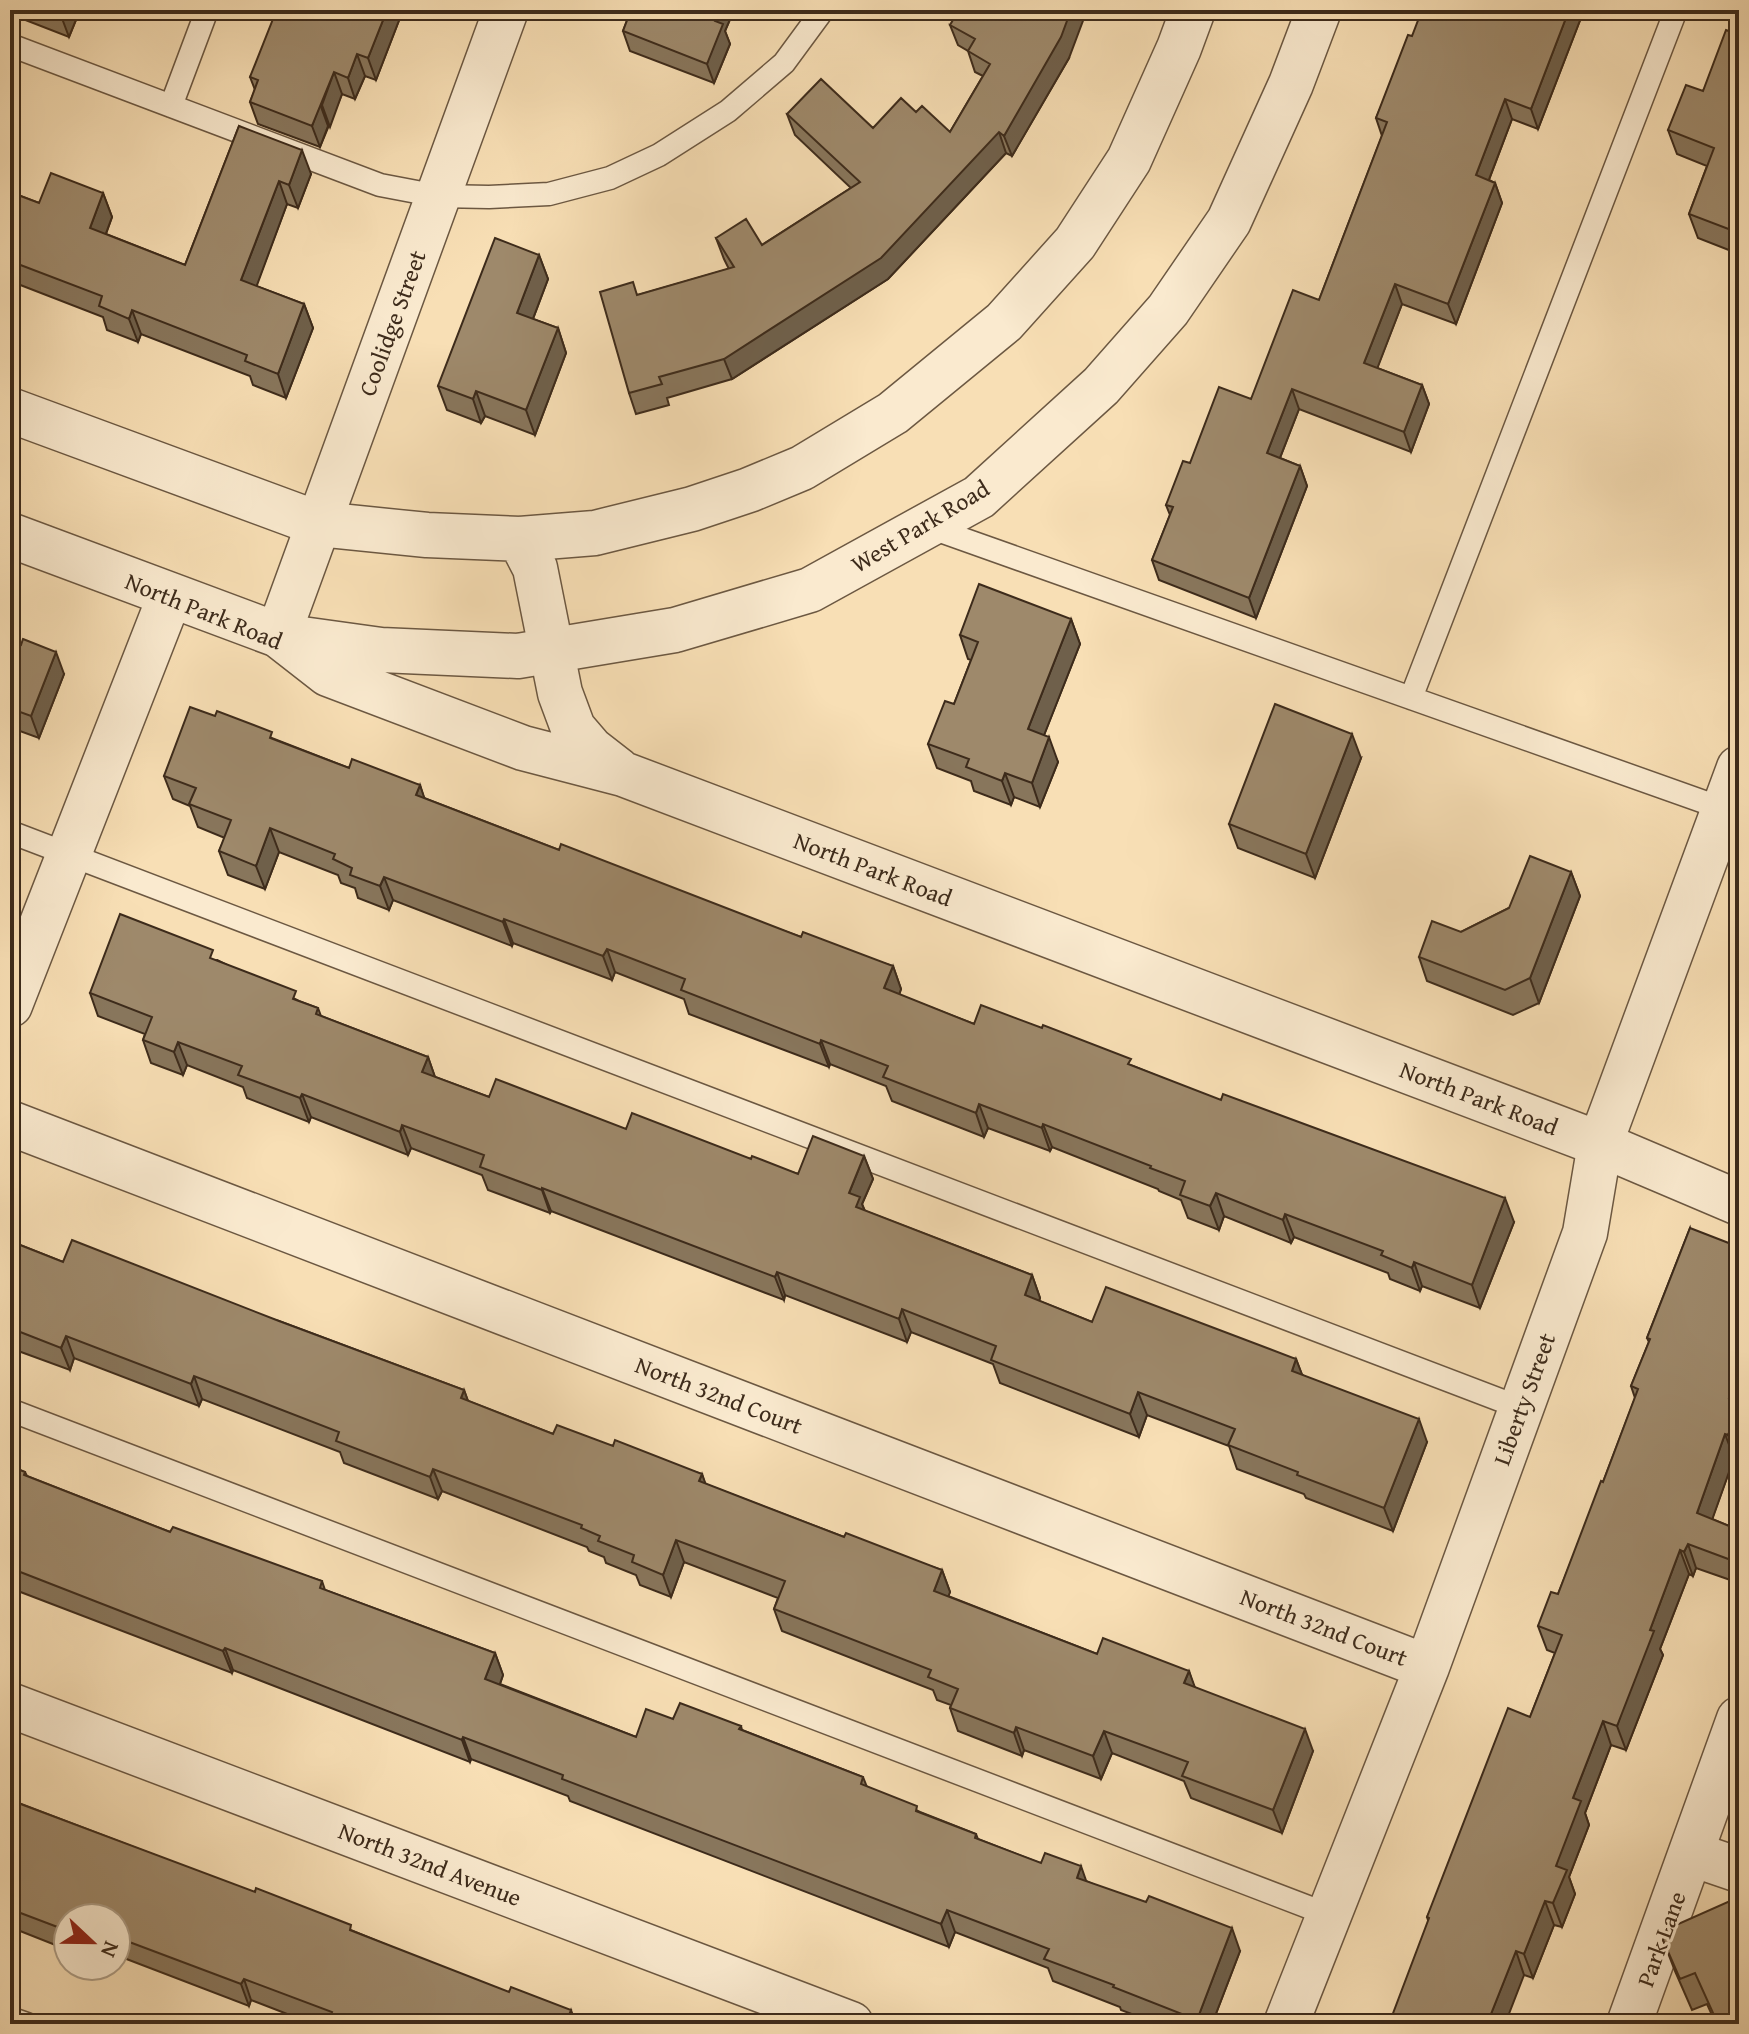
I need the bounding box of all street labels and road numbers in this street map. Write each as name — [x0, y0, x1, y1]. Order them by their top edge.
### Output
street label: Coolidge Street — [349, 245, 435, 401]
street label: West Park Road — [844, 471, 996, 581]
street label: North Park Road — [120, 564, 288, 659]
street label: North Park Road — [789, 823, 957, 915]
street label: North Park Road — [1395, 1052, 1563, 1144]
street label: Liberty Street — [1484, 1327, 1564, 1470]
street label: North 32nd Court — [630, 1347, 808, 1443]
street label: North 32nd Court — [1235, 1579, 1413, 1675]
street label: North 32nd Avenue — [333, 1813, 527, 1915]
street label: Park Lane — [1628, 1886, 1694, 1992]

